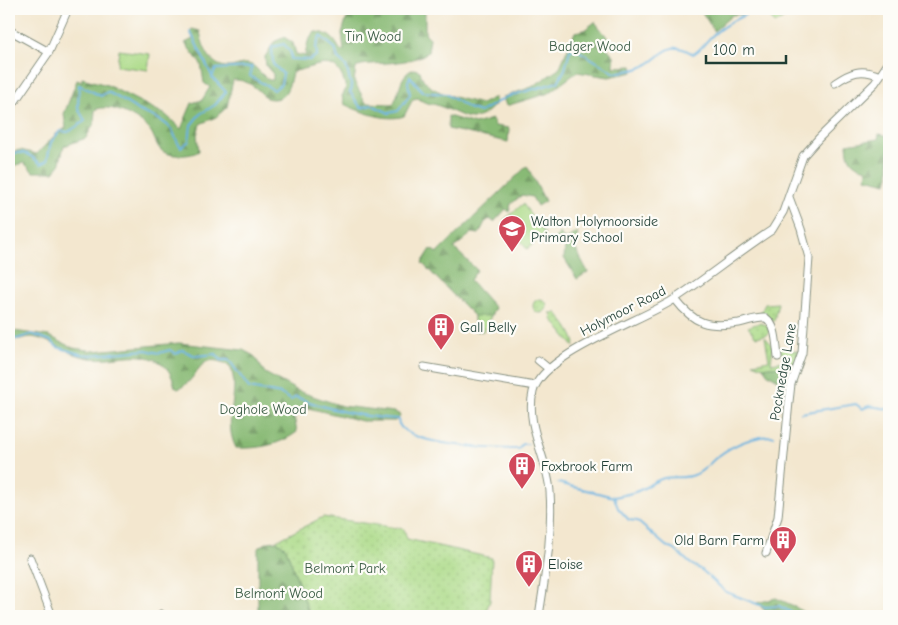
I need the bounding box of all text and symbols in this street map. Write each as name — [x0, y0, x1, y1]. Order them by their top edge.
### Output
park label: Tin Wood — [345, 28, 401, 45]
scale bar — [706, 32, 786, 64]
park label: Badger Wood — [549, 38, 631, 55]
text: 100 m — [713, 41, 755, 59]
place label: Walton Holymoorside Primary School — [531, 213, 658, 246]
school or university icon: Walton Holymoorside Primary School — [497, 214, 527, 253]
street label: Holymoor Road — [577, 282, 669, 340]
building icon: Gall Belly — [426, 312, 456, 351]
place label: Gall Belly — [460, 319, 517, 336]
street label: Pocknedge Lane — [766, 322, 800, 422]
park label: Doghole Wood — [219, 401, 307, 418]
building icon: Foxbrook Farm — [507, 451, 537, 490]
place label: Foxbrook Farm — [541, 458, 633, 475]
building icon: Old Barn Farm — [768, 525, 798, 564]
place label: Old Barn Farm — [674, 532, 764, 549]
building icon: Eloise — [514, 549, 544, 588]
place label: Eloise — [548, 556, 583, 573]
park label: Belmont Park — [305, 560, 386, 577]
park label: Belmont Wood — [235, 585, 323, 602]

